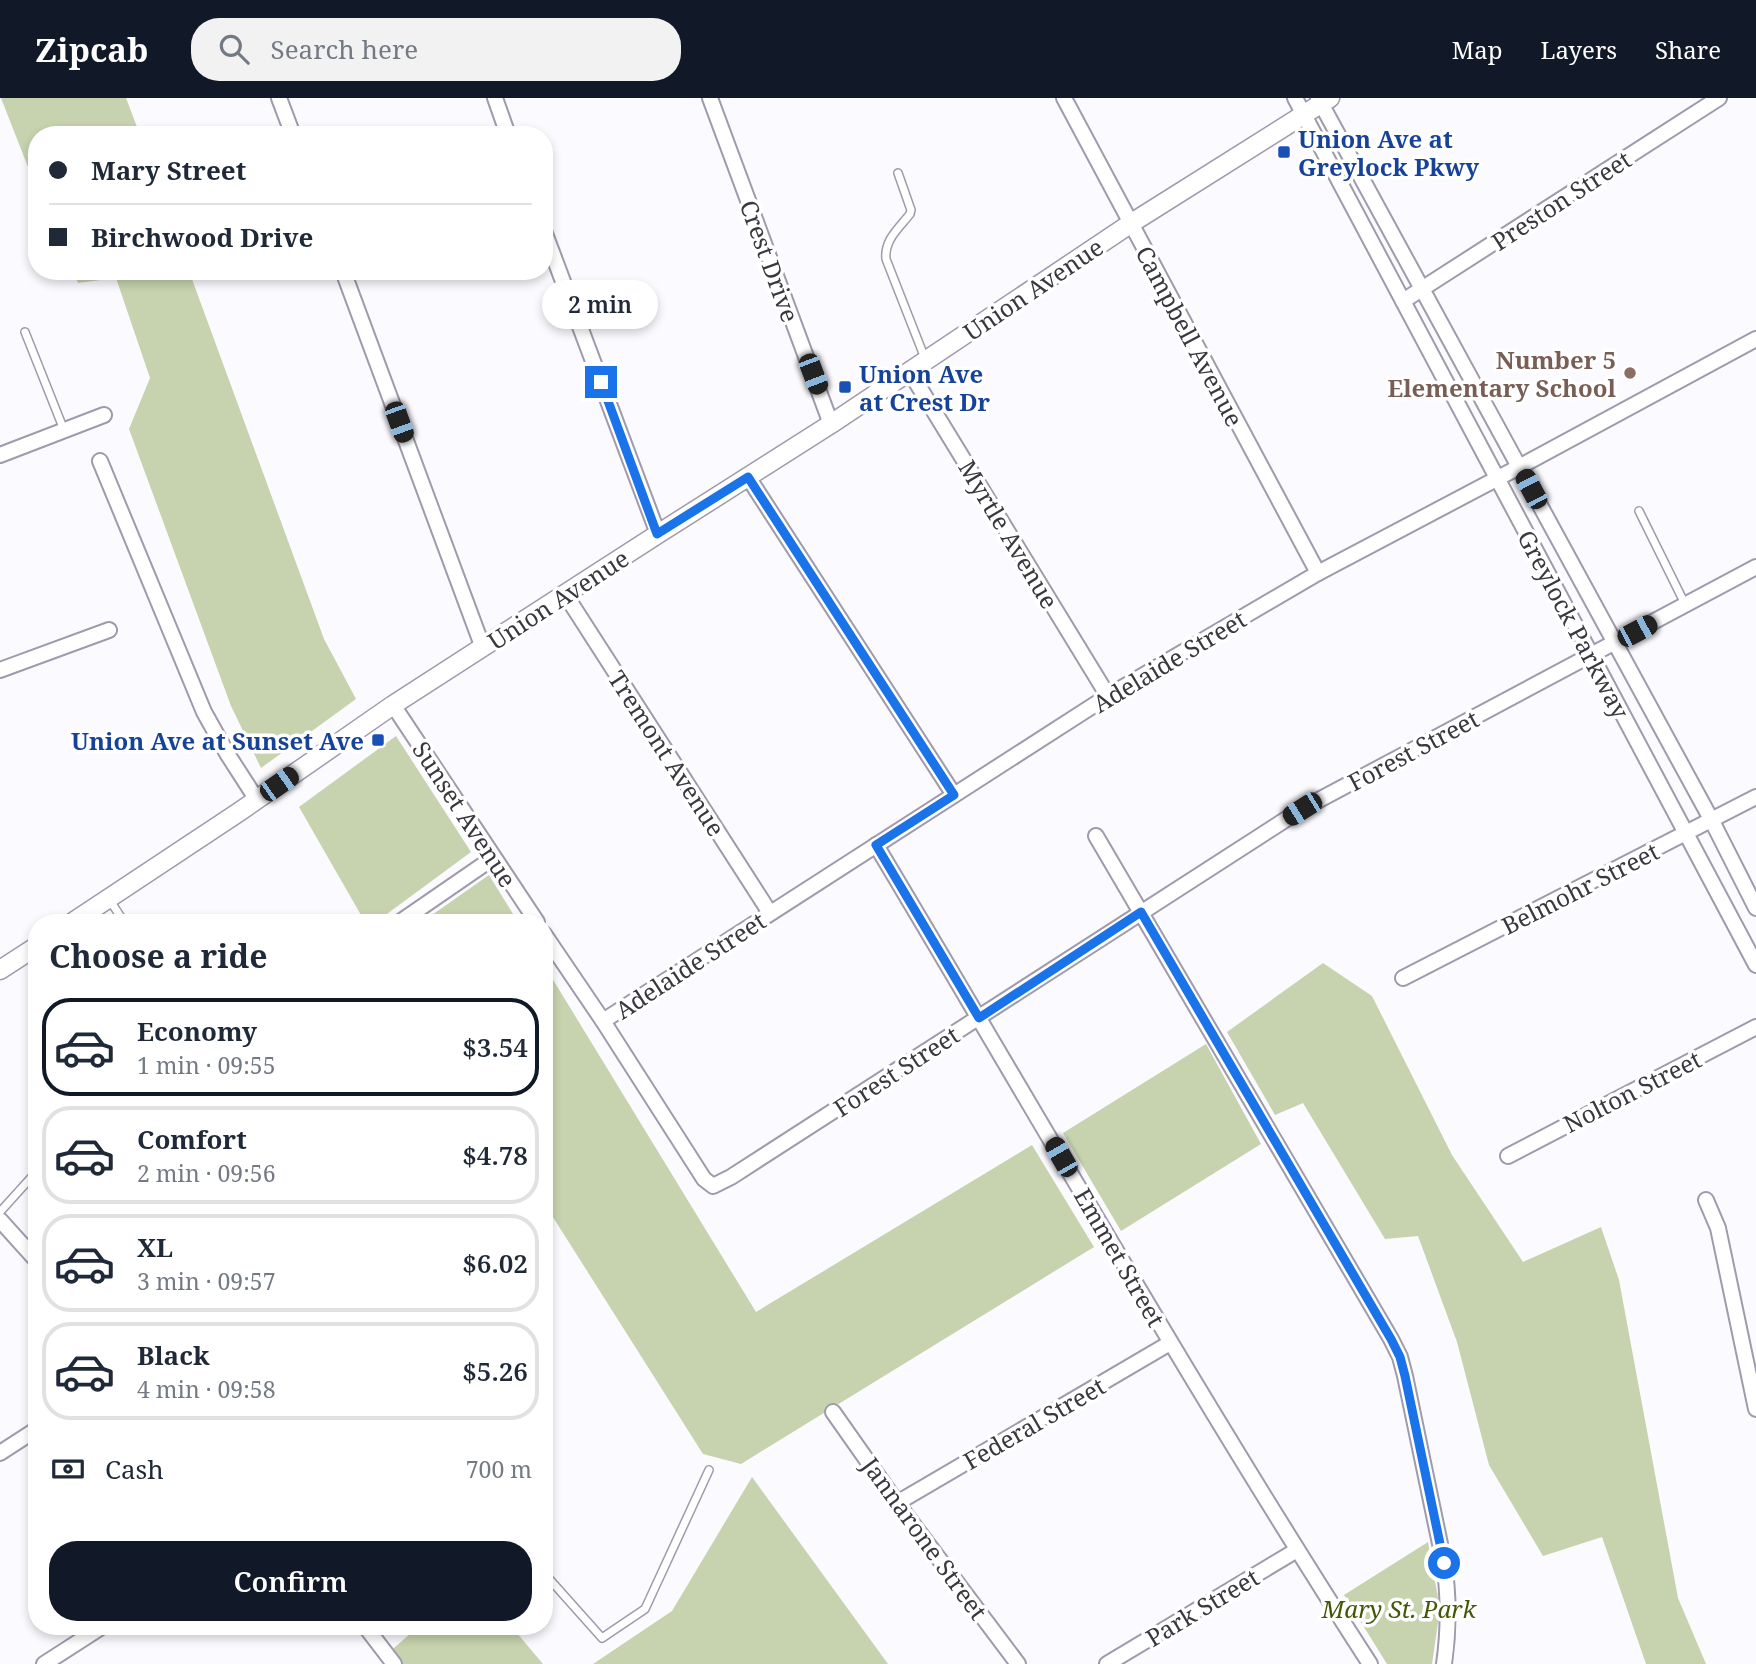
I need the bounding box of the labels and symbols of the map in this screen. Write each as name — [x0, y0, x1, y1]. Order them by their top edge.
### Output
place label: Union Ave at Greylock Pkwy — [1298, 122, 1479, 183]
street label: Preston Street — [1485, 142, 1637, 258]
marker: Union Ave at Greylock Pkwy — [1276, 144, 1292, 160]
street label: Crest Drive — [733, 195, 807, 327]
street label: Union Avenue — [957, 230, 1109, 348]
street label: Campbell Avenue — [1128, 240, 1252, 432]
callout: 2 min — [543, 280, 659, 330]
place label: Number 5 Elementary School — [1387, 343, 1617, 404]
car — [796, 351, 831, 397]
place label: Union Ave at Crest Dr — [859, 357, 991, 418]
marker: Number 5 Elementary School — [1622, 365, 1638, 381]
route end — [585, 366, 617, 398]
marker: Union Ave at Crest Dr — [837, 379, 853, 395]
car — [382, 399, 417, 445]
street label: Myrtle Avenue — [952, 453, 1066, 615]
car — [1512, 466, 1551, 512]
street label: Greylock Parkway — [1510, 524, 1638, 724]
street label: Union Avenue — [481, 541, 635, 657]
street label: Adelaide Street — [1086, 602, 1252, 720]
car — [1614, 612, 1661, 650]
street label: Tremont Avenue — [601, 664, 733, 842]
street label: Forest Street — [1342, 702, 1484, 798]
place label: Union Ave at Sunset Ave — [71, 724, 364, 757]
marker: Union Ave at Sunset Ave — [370, 732, 386, 748]
street label: Sunset Avenue — [405, 735, 525, 893]
car — [256, 763, 303, 805]
car — [1279, 789, 1326, 829]
street label: Belmohr Street — [1496, 834, 1664, 942]
street label: Adelaide Street — [608, 904, 772, 1026]
street label: Forest Street — [827, 1018, 965, 1124]
street label: Nolton Street — [1557, 1042, 1707, 1140]
car — [1042, 1134, 1081, 1180]
street label: Emmet Street — [1067, 1182, 1173, 1332]
street label: Federal Street — [957, 1369, 1111, 1477]
street label: Jannarone Street — [854, 1449, 995, 1626]
route start — [1428, 1547, 1460, 1579]
street label: Park Street — [1139, 1560, 1265, 1654]
park label: Mary St. Park — [1321, 1592, 1478, 1625]

